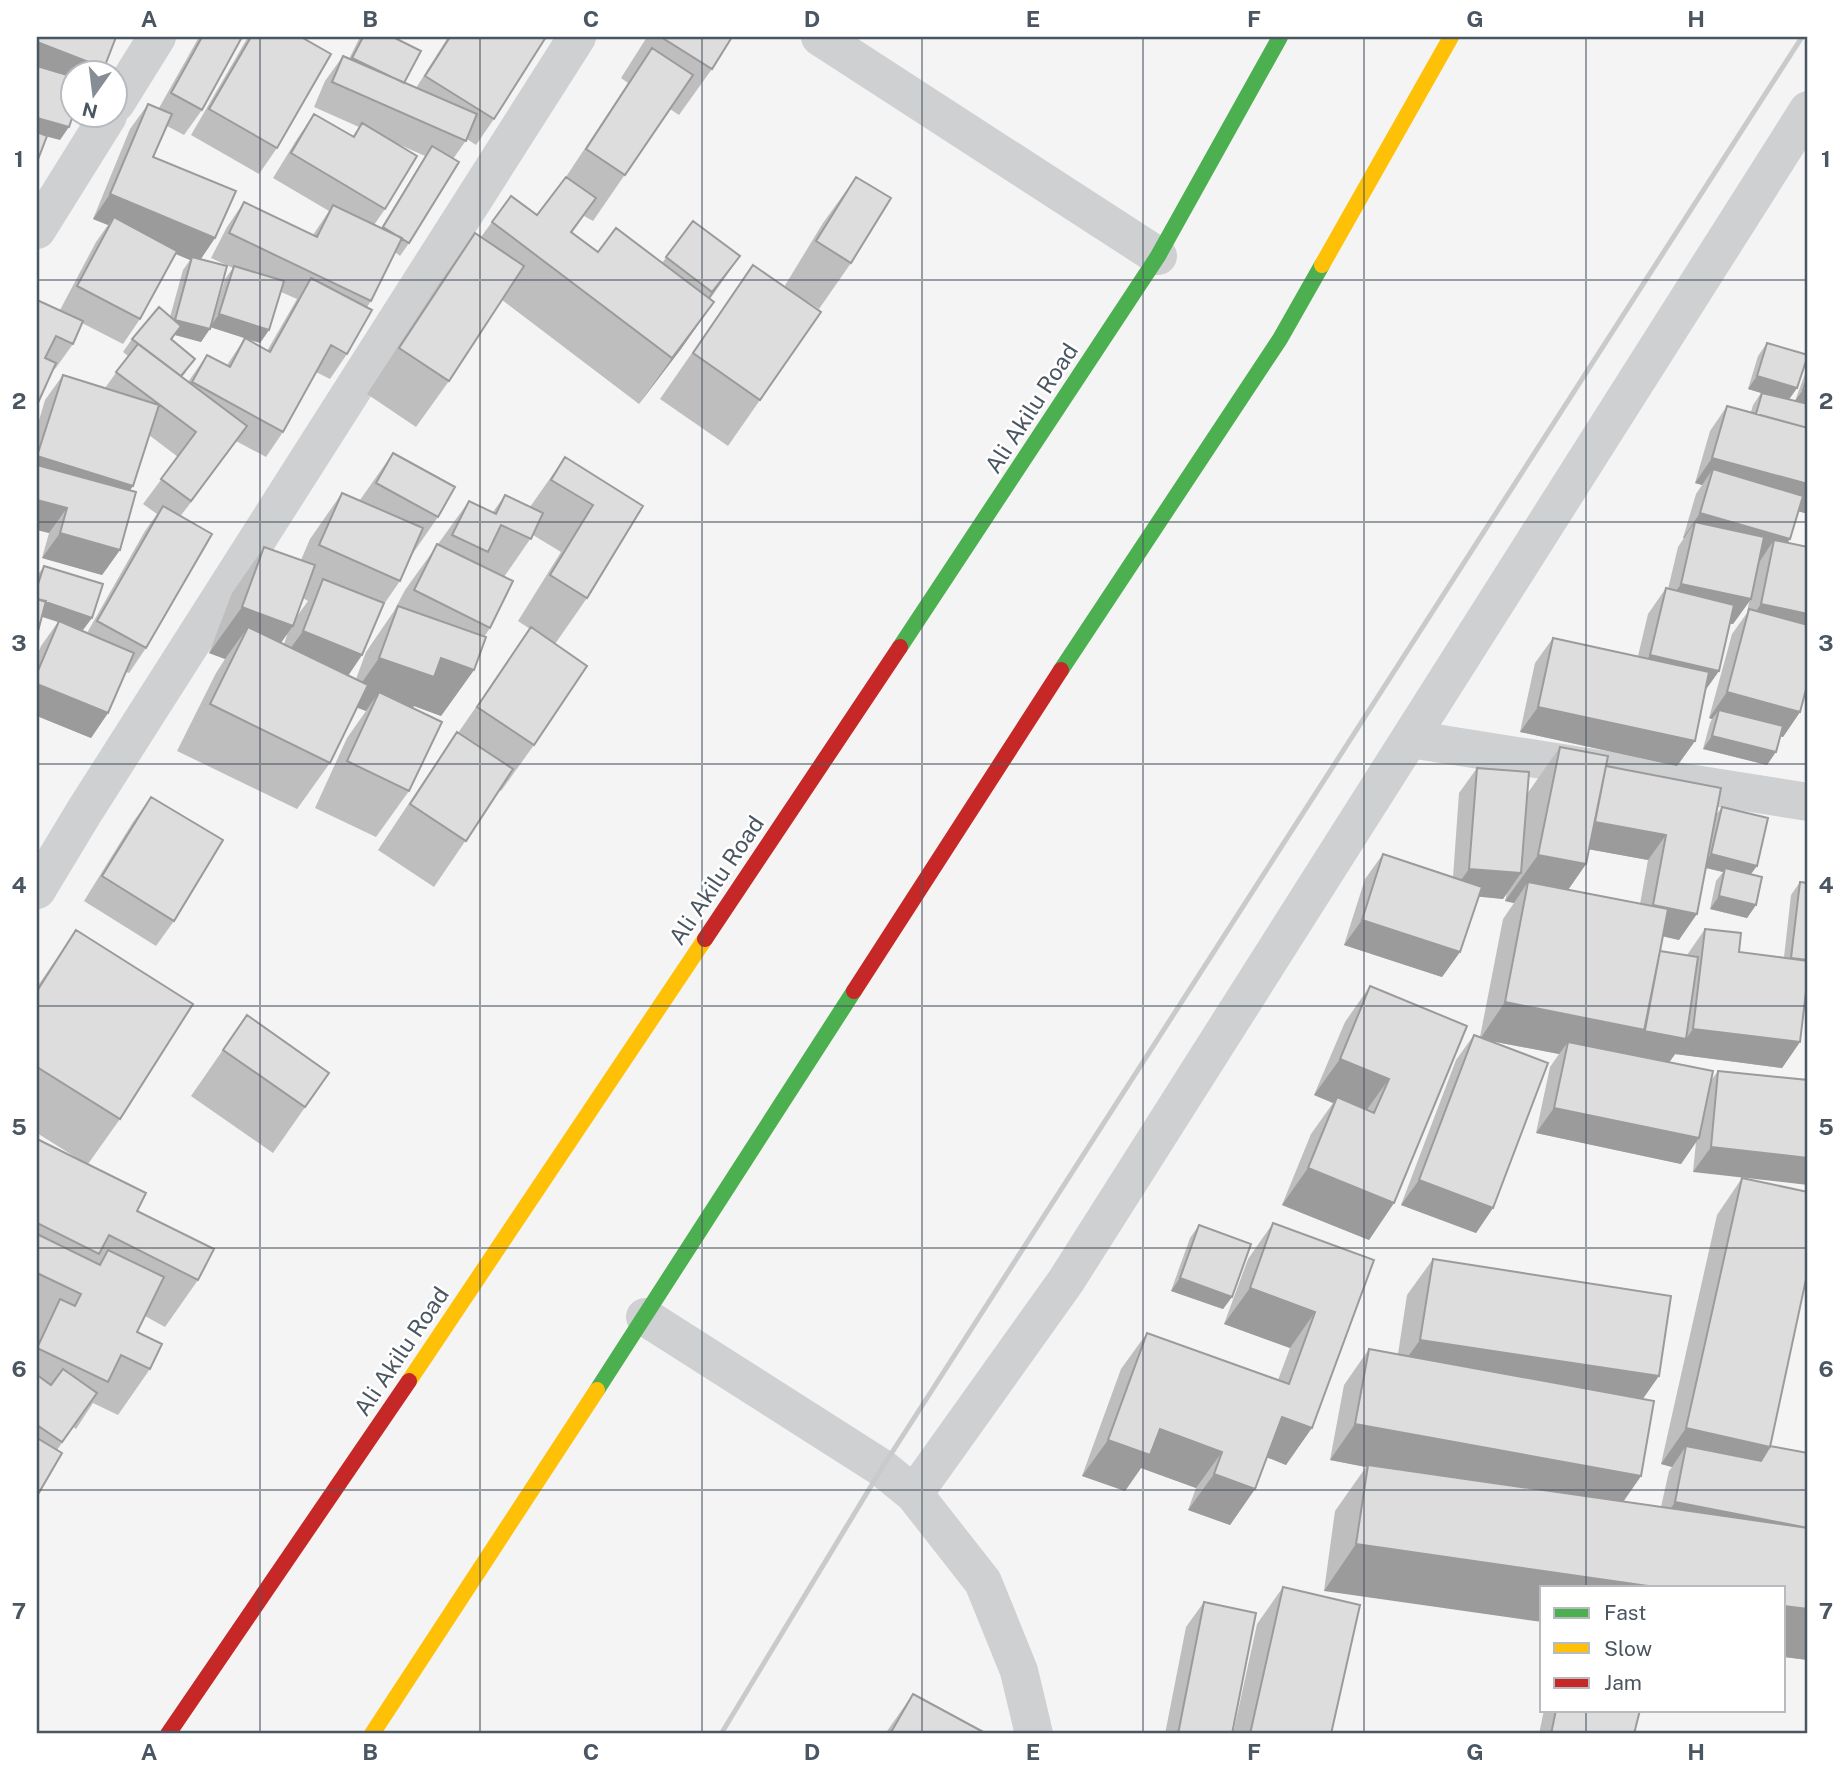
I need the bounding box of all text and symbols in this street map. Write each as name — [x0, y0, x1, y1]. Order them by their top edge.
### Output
text: A — [141, 5, 158, 32]
text: B — [362, 5, 378, 32]
text: C — [583, 5, 599, 32]
text: D — [804, 5, 820, 32]
text: E — [1026, 5, 1040, 32]
text: F — [1247, 5, 1261, 32]
text: G — [1466, 5, 1484, 32]
text: H — [1687, 5, 1705, 32]
north arrow — [60, 60, 130, 130]
text: N — [80, 98, 100, 123]
text: 1 — [14, 145, 24, 172]
text: 1 — [1821, 145, 1831, 172]
street label: Ali Akilu Road — [979, 338, 1083, 478]
text: 2 — [12, 387, 26, 414]
text: 2 — [1819, 387, 1833, 414]
text: 3 — [11, 629, 27, 656]
text: 3 — [1818, 629, 1834, 656]
street label: Ali Akilu Road — [663, 810, 769, 950]
text: 4 — [11, 871, 27, 898]
text: 4 — [1818, 871, 1834, 898]
text: 5 — [11, 1113, 27, 1140]
text: 5 — [1818, 1113, 1834, 1140]
street label: Ali Akilu Road — [348, 1281, 454, 1421]
text: 6 — [11, 1355, 27, 1382]
text: 6 — [1818, 1355, 1834, 1382]
legend — [1540, 1586, 1786, 1712]
text: 7 — [12, 1597, 26, 1624]
text: 7 — [1819, 1597, 1833, 1624]
text: Fast — [1604, 1600, 1646, 1625]
text: Slow — [1604, 1636, 1652, 1661]
text: Jam — [1604, 1670, 1642, 1695]
text: A — [141, 1738, 158, 1765]
text: B — [362, 1738, 378, 1765]
text: C — [583, 1738, 599, 1765]
text: D — [804, 1738, 820, 1765]
text: E — [1026, 1738, 1040, 1765]
text: F — [1247, 1738, 1261, 1765]
text: G — [1466, 1738, 1484, 1765]
text: H — [1687, 1738, 1705, 1765]

